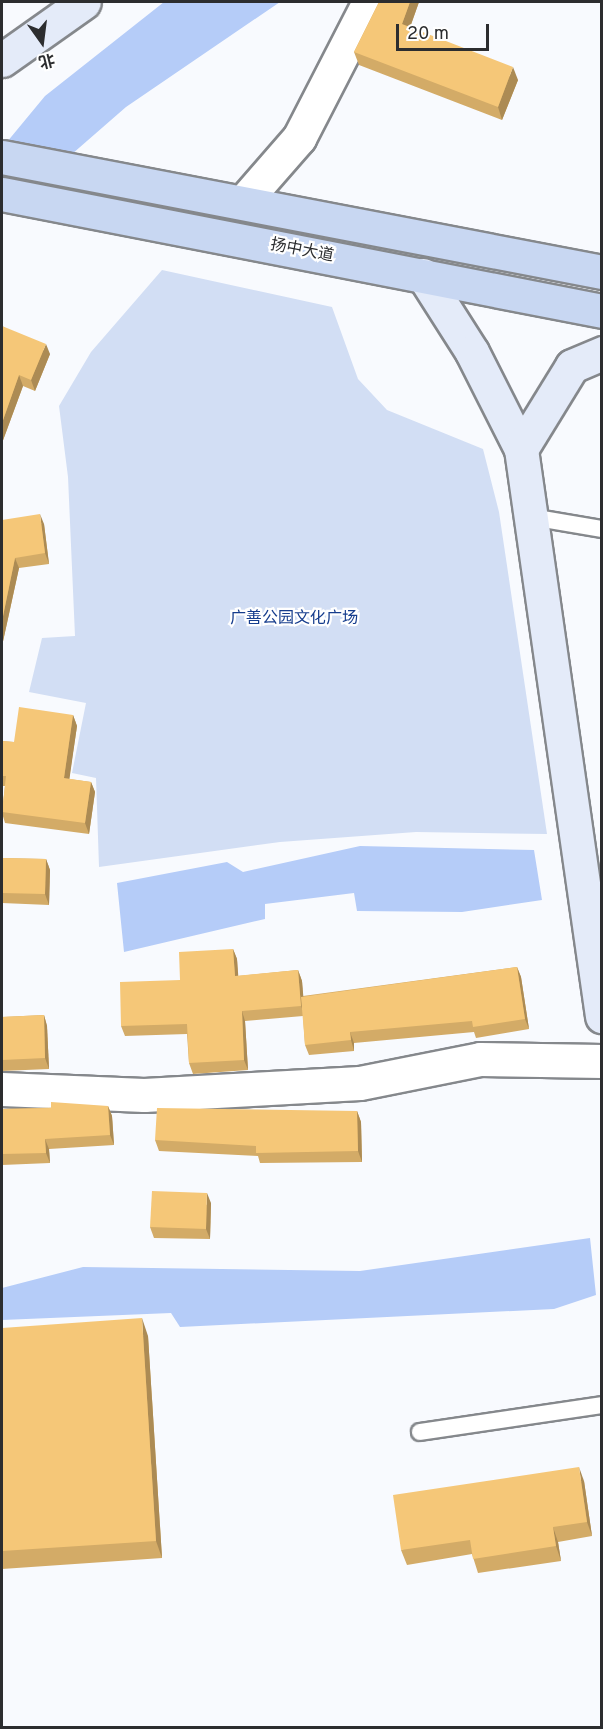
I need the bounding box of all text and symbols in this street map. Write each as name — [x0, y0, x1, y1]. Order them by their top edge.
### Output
north arrow — [12, 12, 72, 72]
scale bar — [399, 12, 492, 50]
text: 20 m — [407, 23, 449, 46]
text: 北 — [36, 48, 57, 71]
street label: 扬中大道 — [269, 235, 335, 267]
park label: 广善公园文化广场 — [230, 609, 358, 629]

